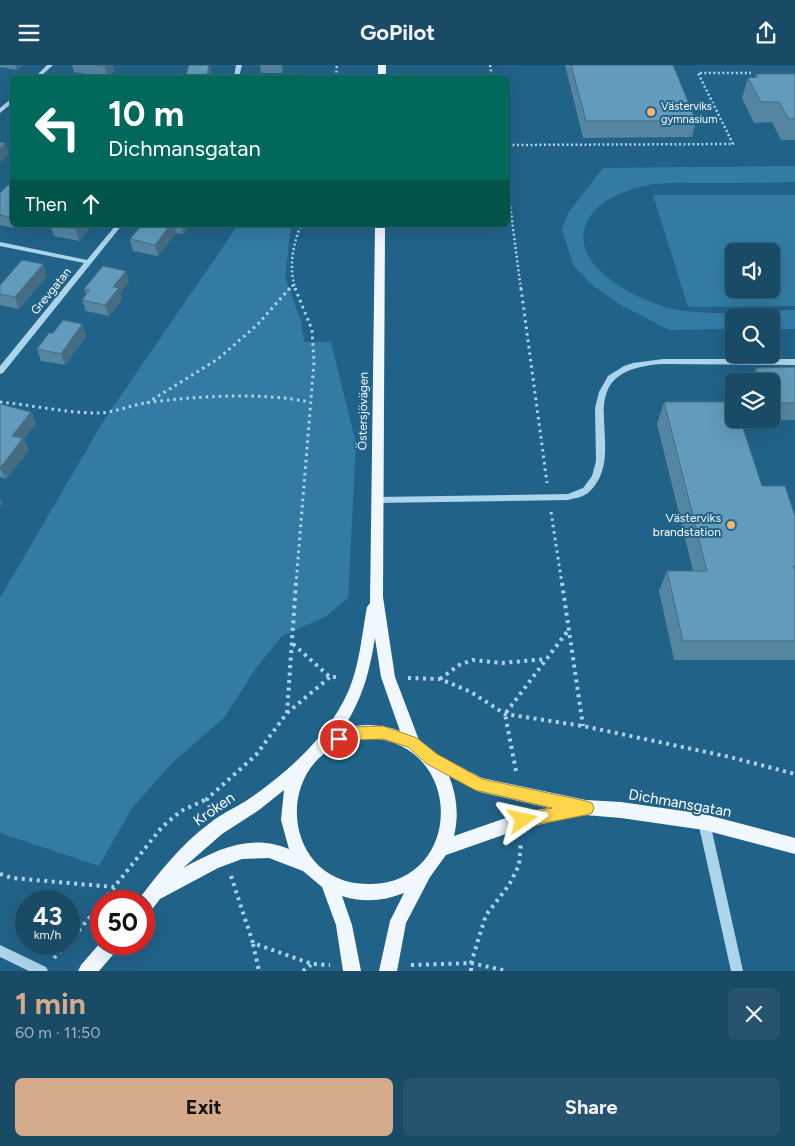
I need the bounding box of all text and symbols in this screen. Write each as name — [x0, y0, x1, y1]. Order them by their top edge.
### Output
icon: menu — [15, 19, 43, 47]
text: GoPilot — [360, 19, 435, 46]
icon: share — [752, 19, 780, 47]
text: 10 m — [108, 93, 184, 135]
icon: left — [25, 95, 90, 160]
place label: Västerviks gymnasium — [661, 100, 718, 126]
marker: Västerviks gymnasium — [645, 106, 657, 118]
text: Dichmansgatan — [108, 135, 261, 162]
icon: ahead — [77, 190, 105, 218]
text: Then — [25, 193, 67, 216]
map controls — [725, 243, 780, 428]
button: sound — [725, 243, 780, 298]
street label: Grevgatan — [28, 265, 74, 317]
button: search — [725, 308, 780, 363]
street label: Östersjövägen — [355, 371, 371, 450]
button: layers — [725, 373, 780, 428]
place label: Västerviks brandstation — [653, 511, 721, 539]
marker: Västerviks brandstation — [725, 519, 737, 531]
pin — [318, 718, 360, 760]
icon: arrive — [325, 725, 353, 753]
street label: Dichmansgatan — [627, 785, 733, 821]
street label: Kroken — [190, 788, 238, 830]
position arrow — [496, 793, 548, 845]
speed limit sign: 50 — [90, 890, 155, 955]
text: 43 — [33, 901, 62, 931]
text: km/h — [34, 928, 61, 942]
text: 1 min — [15, 985, 86, 1022]
button: close — [728, 988, 780, 1040]
text: 60 m · 11:50 — [15, 1023, 101, 1042]
button: Exit — [15, 1078, 393, 1136]
button: Share — [403, 1078, 780, 1136]

